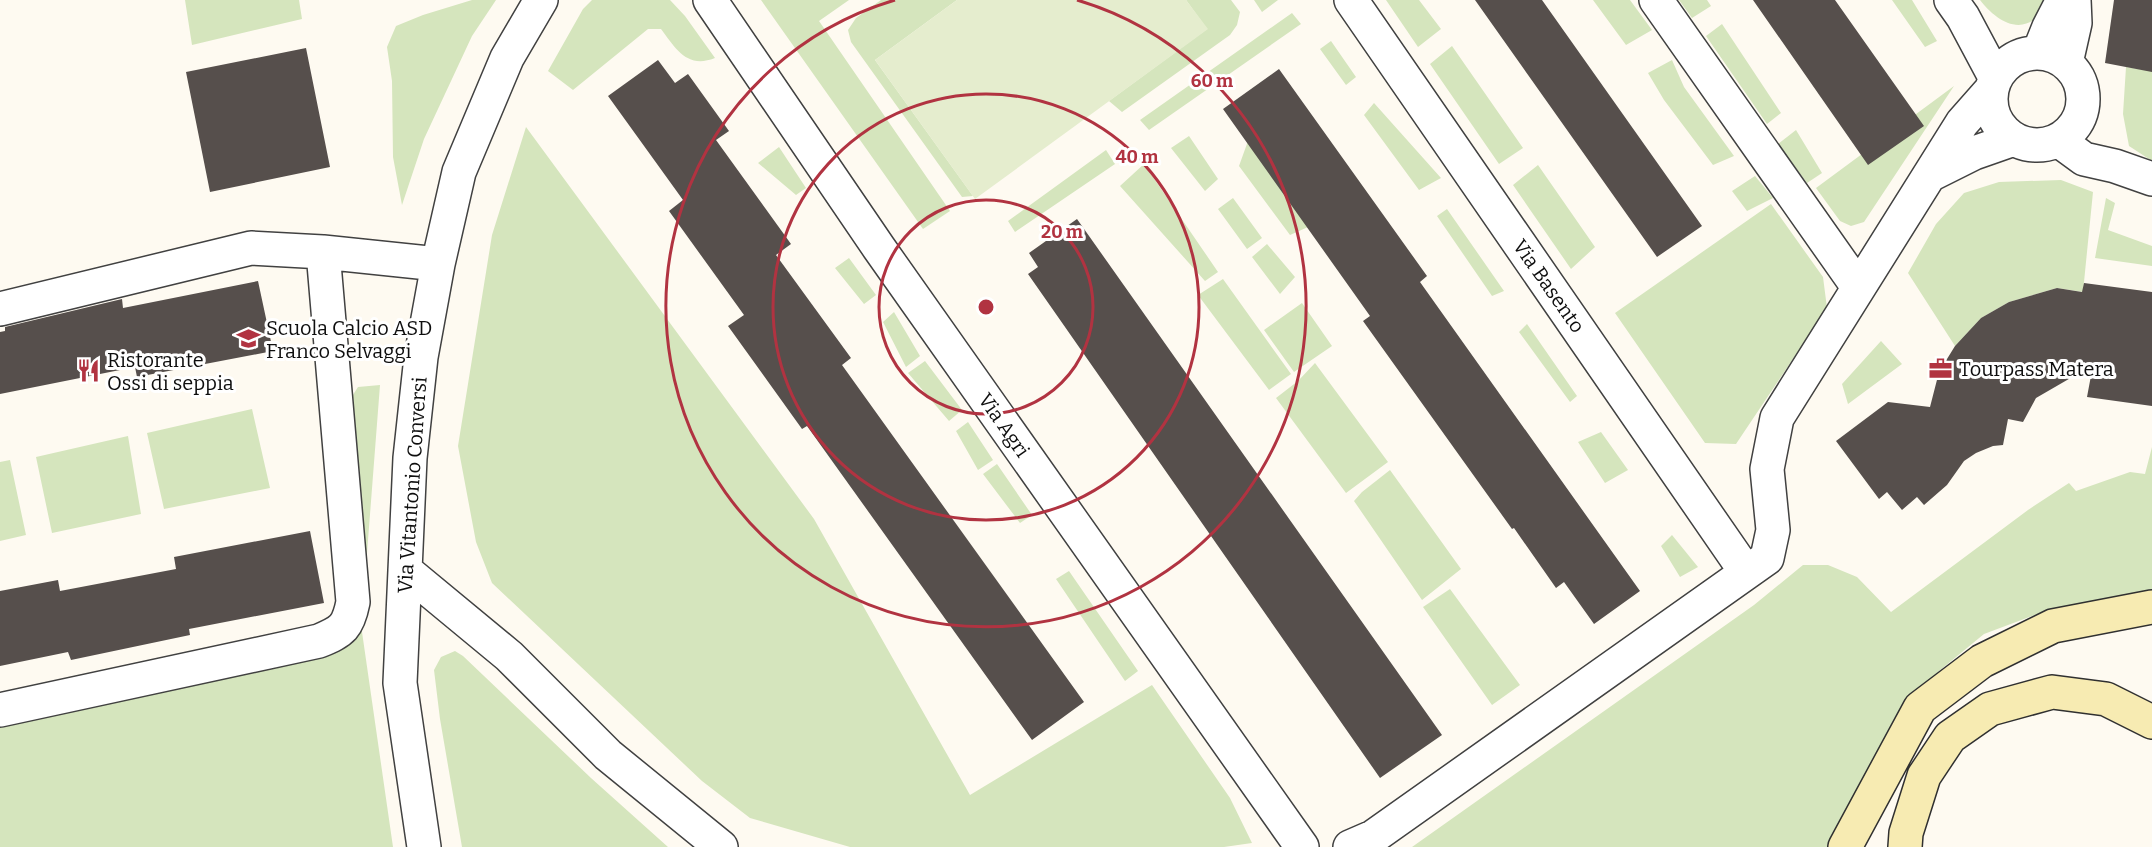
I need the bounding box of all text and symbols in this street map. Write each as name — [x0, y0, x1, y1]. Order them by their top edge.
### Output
text: 60 m — [1191, 70, 1233, 92]
text: 40 m — [1116, 146, 1158, 168]
text: 20 m — [1041, 221, 1083, 243]
street label: Via Basento — [1508, 235, 1590, 337]
centre of rings — [976, 297, 996, 317]
place label: Scuola Calcio ASD Franco Selvaggi — [266, 316, 432, 363]
school or university icon: Scuola Calcio ASD Franco Selvaggi — [235, 326, 261, 352]
place label: Ristorante Ossi di seppia — [107, 348, 234, 395]
office icon: Tourpass Matera — [1928, 356, 1954, 382]
place label: Tourpass Matera — [1959, 357, 2114, 381]
restaurant icon: Ristorante Ossi di seppia — [76, 358, 102, 384]
street label: Via Vitantonio Conversi — [392, 376, 432, 594]
street label: Via Agri — [973, 388, 1035, 462]

